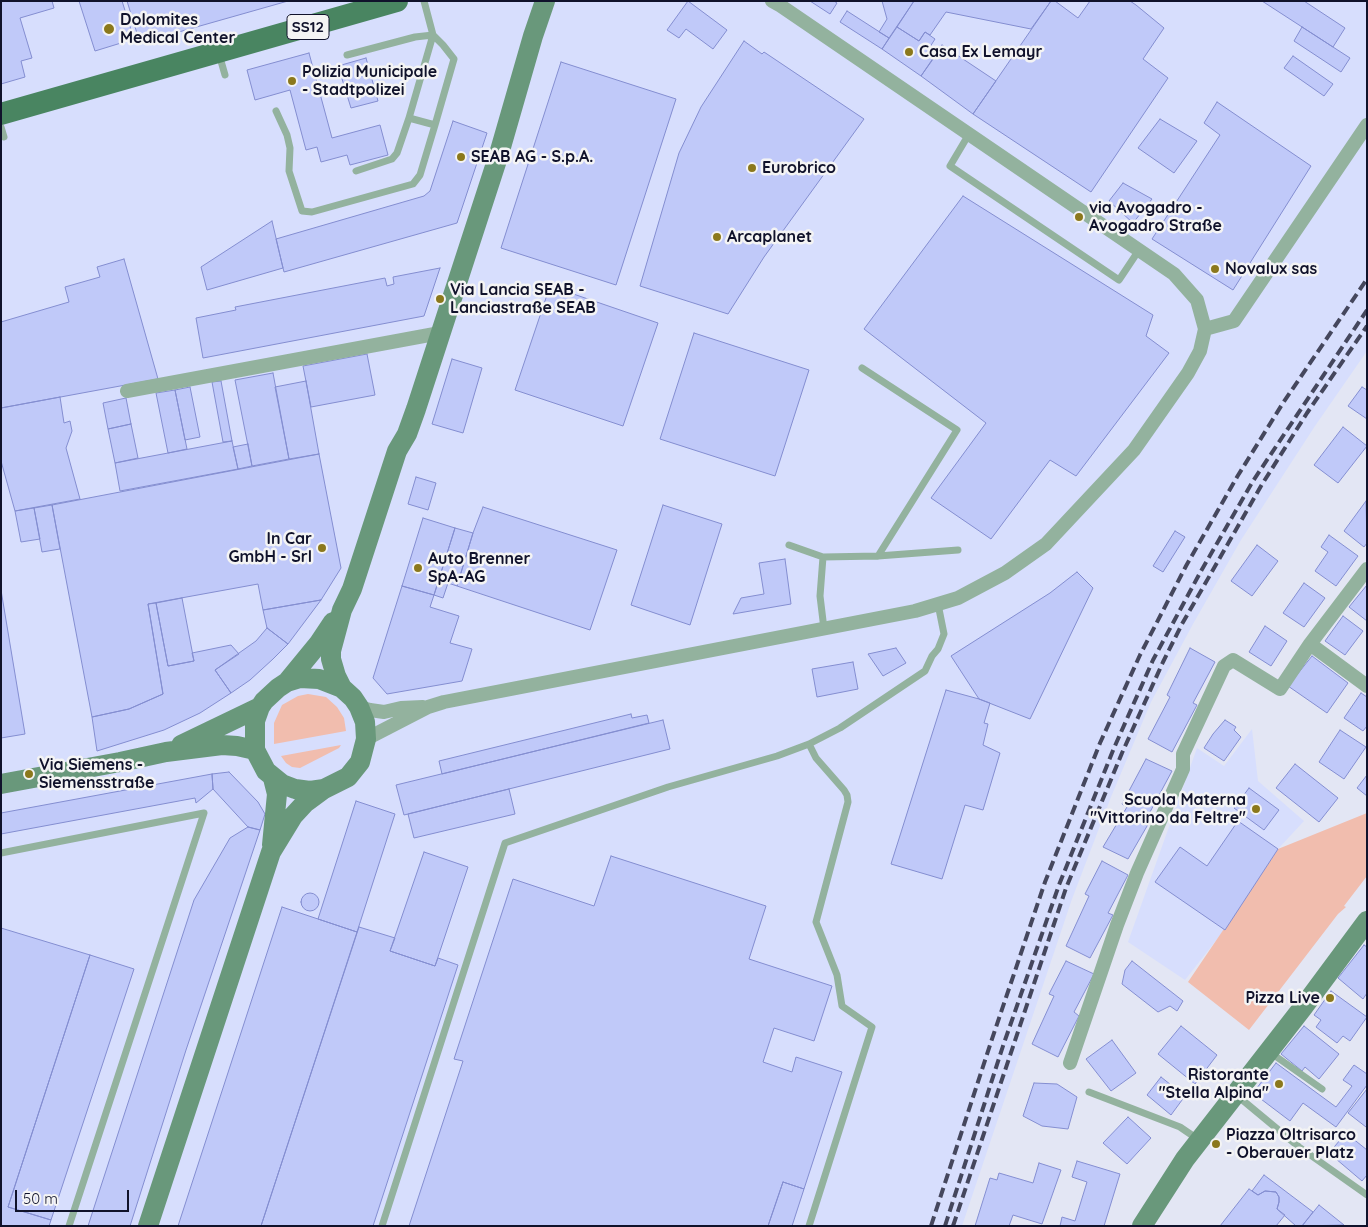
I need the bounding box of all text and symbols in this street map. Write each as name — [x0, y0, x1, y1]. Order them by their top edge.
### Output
place label: Dolomites Medical Center — [120, 10, 235, 48]
road number: SS12 — [287, 15, 329, 40]
marker: Dolomites Medical Center — [102, 22, 116, 36]
place label: Casa Ex Lemayr — [919, 42, 1042, 62]
marker: Casa Ex Lemayr — [903, 46, 915, 58]
place label: Polizia Municipale - Stadtpolizei — [302, 62, 437, 100]
marker: Polizia Municipale - Stadtpolizei — [286, 75, 298, 87]
place label: SEAB AG - S.p.A. — [471, 147, 593, 167]
marker: SEAB AG - S.p.A. — [455, 151, 467, 163]
place label: Eurobrico — [762, 158, 836, 178]
marker: Eurobrico — [746, 162, 758, 174]
place label: via Avogadro - Avogadro Straße — [1089, 198, 1222, 236]
marker: via Avogadro - Avogadro Straße — [1073, 211, 1085, 223]
place label: Arcaplanet — [727, 227, 812, 247]
marker: Arcaplanet — [711, 231, 723, 243]
place label: Novalux sas — [1225, 259, 1317, 279]
marker: Novalux sas — [1209, 263, 1221, 275]
place label: Via Lancia SEAB - Lanciastraße SEAB — [450, 280, 596, 318]
marker: Via Lancia SEAB - Lanciastraße SEAB — [434, 293, 446, 305]
place label: In Car GmbH - Srl — [228, 529, 312, 567]
marker: In Car GmbH - Srl — [316, 542, 328, 554]
place label: Auto Brenner SpA-AG — [428, 549, 530, 587]
marker: Auto Brenner SpA-AG — [412, 562, 424, 574]
place label: Via Siemens - Siemensstraße — [39, 755, 154, 793]
marker: Via Siemens - Siemensstraße — [23, 768, 35, 780]
place label: Scuola Materna "Vittorino da Feltre" — [1090, 790, 1246, 828]
marker: Scuola Materna "Vittorino da Feltre" — [1250, 803, 1262, 815]
place label: Pizza Live — [1245, 988, 1320, 1008]
marker: Pizza Live — [1324, 992, 1336, 1004]
place label: Ristorante "Stella Alpina" — [1159, 1065, 1269, 1103]
marker: Ristorante "Stella Alpina" — [1273, 1078, 1285, 1090]
place label: Piazza Oltrisarco - Oberauer Platz — [1226, 1125, 1356, 1163]
marker: Piazza Oltrisarco - Oberauer Platz — [1210, 1138, 1222, 1150]
scale bar — [18, 1180, 131, 1212]
text: 50 m — [23, 1189, 58, 1208]

